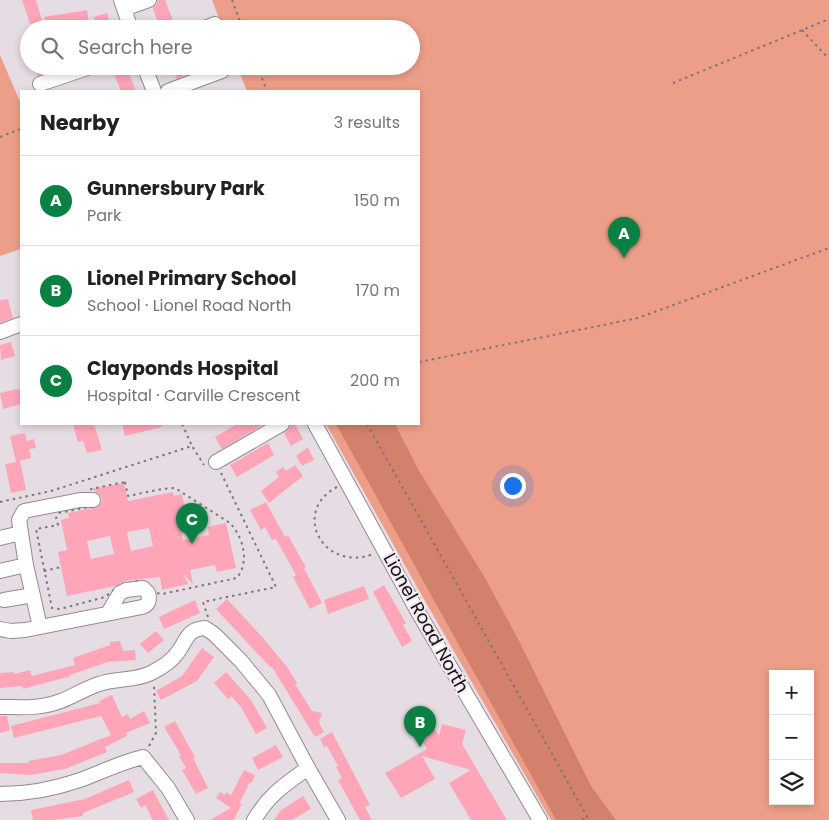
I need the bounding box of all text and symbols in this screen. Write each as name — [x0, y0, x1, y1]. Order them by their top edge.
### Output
search box — [20, 20, 420, 75]
icon: search — [38, 34, 66, 62]
text: Search here — [78, 34, 192, 61]
text: Nearby — [40, 108, 120, 137]
text: 3 results — [334, 111, 400, 134]
text: Gunnersbury Park — [87, 175, 265, 202]
text: A — [50, 189, 62, 212]
text: 150 m — [354, 189, 400, 212]
text: Park — [87, 204, 121, 227]
pin: A — [608, 217, 640, 258]
text: Lionel Primary School — [87, 265, 297, 292]
text: B — [51, 279, 61, 302]
text: 170 m — [355, 279, 400, 302]
text: School · Lionel Road North — [87, 294, 292, 317]
text: Clayponds Hospital — [87, 355, 279, 382]
text: C — [50, 369, 62, 392]
text: 200 m — [350, 369, 400, 392]
text: Hospital · Carville Crescent — [87, 384, 300, 407]
your location — [500, 473, 526, 499]
pin: C — [176, 503, 208, 544]
street label: Lionel Road North — [378, 548, 475, 697]
map controls — [769, 670, 814, 805]
button: + — [769, 670, 814, 715]
pin: B — [404, 706, 436, 747]
button: − — [769, 715, 814, 760]
button: layers — [769, 760, 814, 805]

